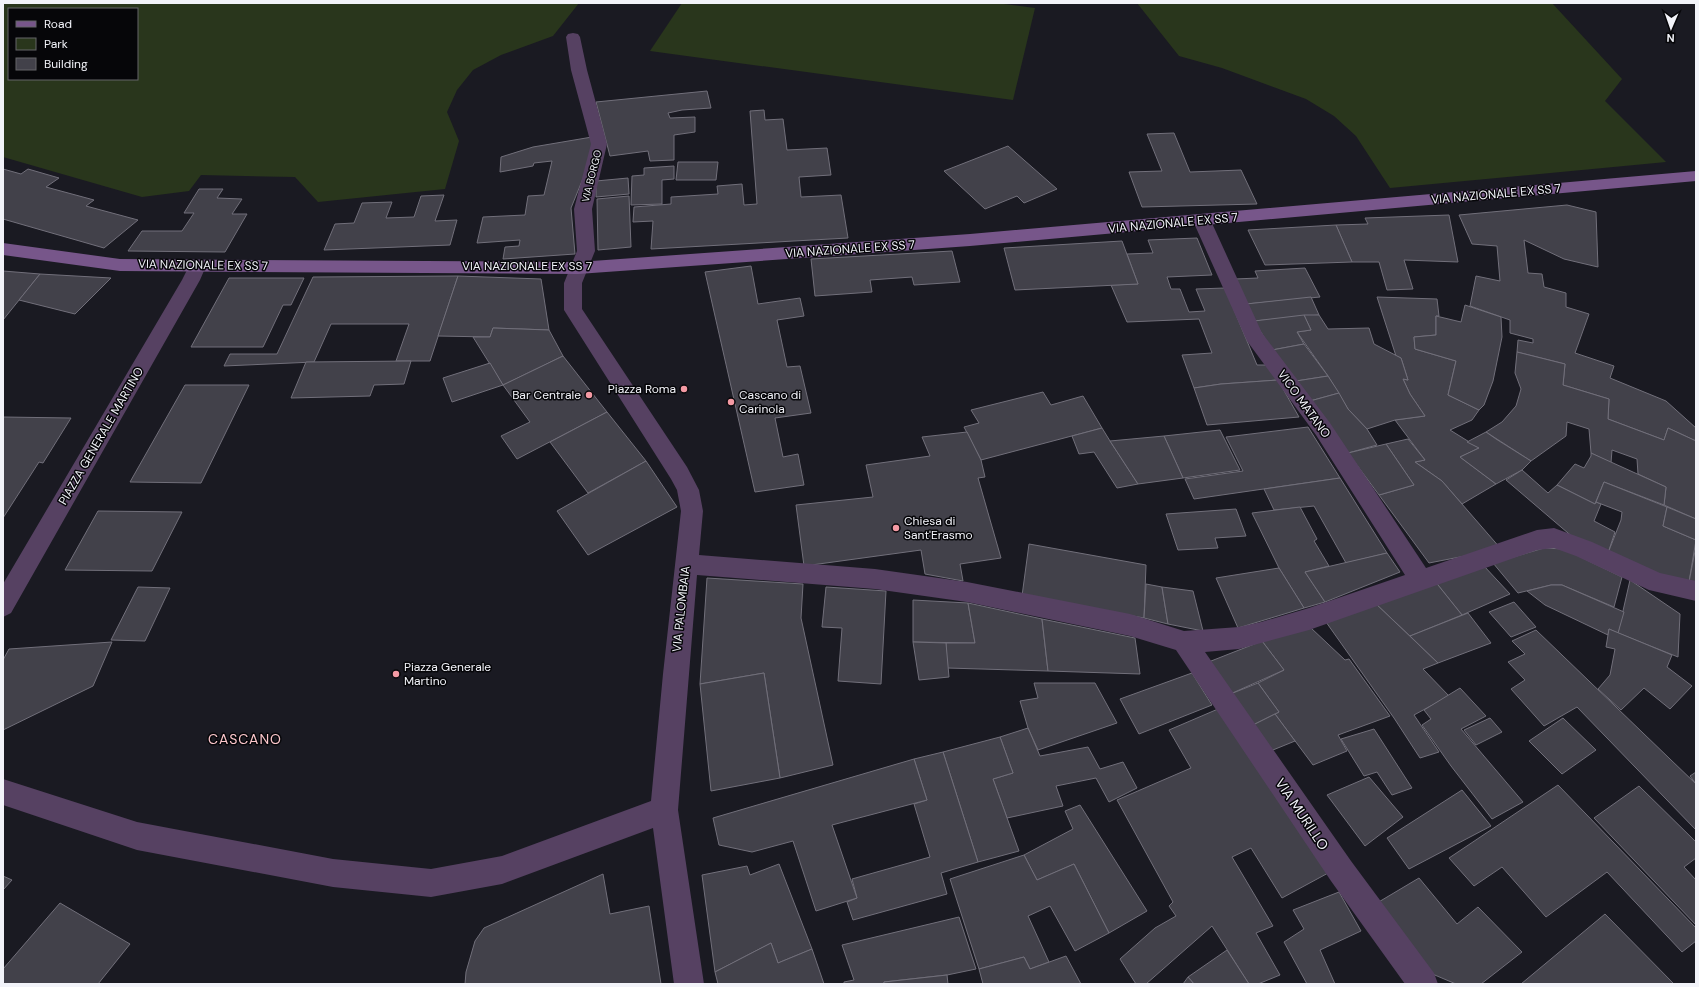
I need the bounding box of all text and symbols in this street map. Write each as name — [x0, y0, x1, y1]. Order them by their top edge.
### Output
legend — [8, 8, 138, 80]
north arrow — [1651, 8, 1691, 48]
text: Road — [44, 16, 72, 32]
text: N — [1666, 31, 1675, 45]
text: Park — [44, 36, 68, 52]
text: Building — [44, 56, 88, 72]
street label: VIA BORGO — [579, 148, 604, 204]
street label: VIA NAZIONALE EX SS 7 — [1430, 180, 1562, 208]
street label: VIA NAZIONALE EX SS 7 — [1107, 209, 1239, 237]
street label: VIA NAZIONALE EX SS 7 — [785, 236, 915, 262]
street label: VIA NAZIONALE EX SS 7 — [138, 256, 268, 274]
street label: VIA NAZIONALE EX SS 7 — [462, 258, 592, 274]
street label: PIAZZA GENERALE MARTINO — [55, 364, 147, 508]
street label: VICO MATANO — [1274, 367, 1334, 441]
place label: Piazza Roma — [608, 381, 676, 397]
marker: Piazza Roma — [679, 384, 689, 394]
place label: Bar Centrale — [512, 387, 581, 403]
place label: Cascano di Carinola — [739, 387, 801, 417]
marker: Bar Centrale — [584, 390, 594, 400]
marker: Cascano di Carinola — [726, 397, 736, 407]
place label: Chiesa di Sant'Erasmo — [904, 513, 973, 543]
marker: Chiesa di Sant'Erasmo — [891, 523, 901, 533]
street label: VIA PALOMBAIA — [669, 565, 693, 653]
place label: Piazza Generale Martino — [404, 659, 491, 689]
marker: Piazza Generale Martino — [391, 669, 401, 679]
district label: CASCANO — [208, 730, 282, 748]
street label: VIA MURILLO — [1271, 775, 1333, 854]

